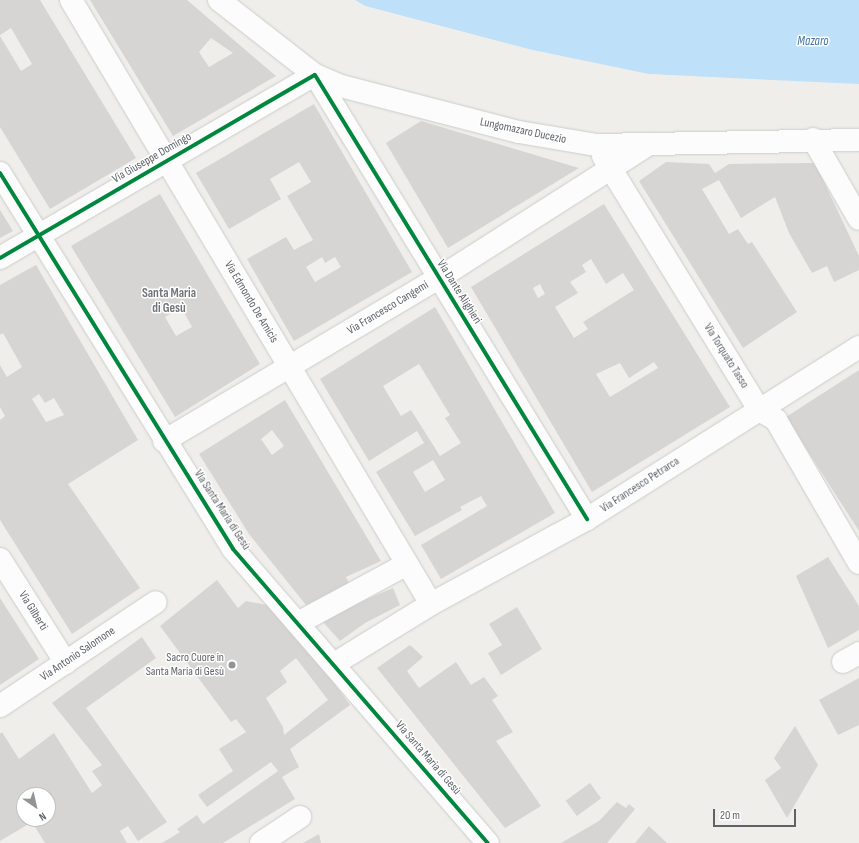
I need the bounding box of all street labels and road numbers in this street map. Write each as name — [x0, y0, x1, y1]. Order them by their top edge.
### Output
street label: Lungomazaro Ducezio — [479, 115, 567, 147]
street label: Via Giuseppe Domingo — [110, 130, 194, 186]
street label: Via Dante Alighieri — [434, 257, 484, 327]
street label: Via Edmondo De Amicis — [221, 258, 281, 346]
street label: Via Francesco Cangemi — [345, 278, 431, 338]
street label: Via Torquato Tasso — [700, 321, 752, 391]
street label: Via Francesco Petrarca — [598, 454, 682, 516]
street label: Via Santa Maria di Gesù — [191, 467, 253, 553]
street label: Via Gilberti — [15, 589, 51, 633]
street label: Via Antonio Salomone — [38, 624, 118, 684]
street label: Via Santa Maria di Gesù — [392, 718, 464, 798]

